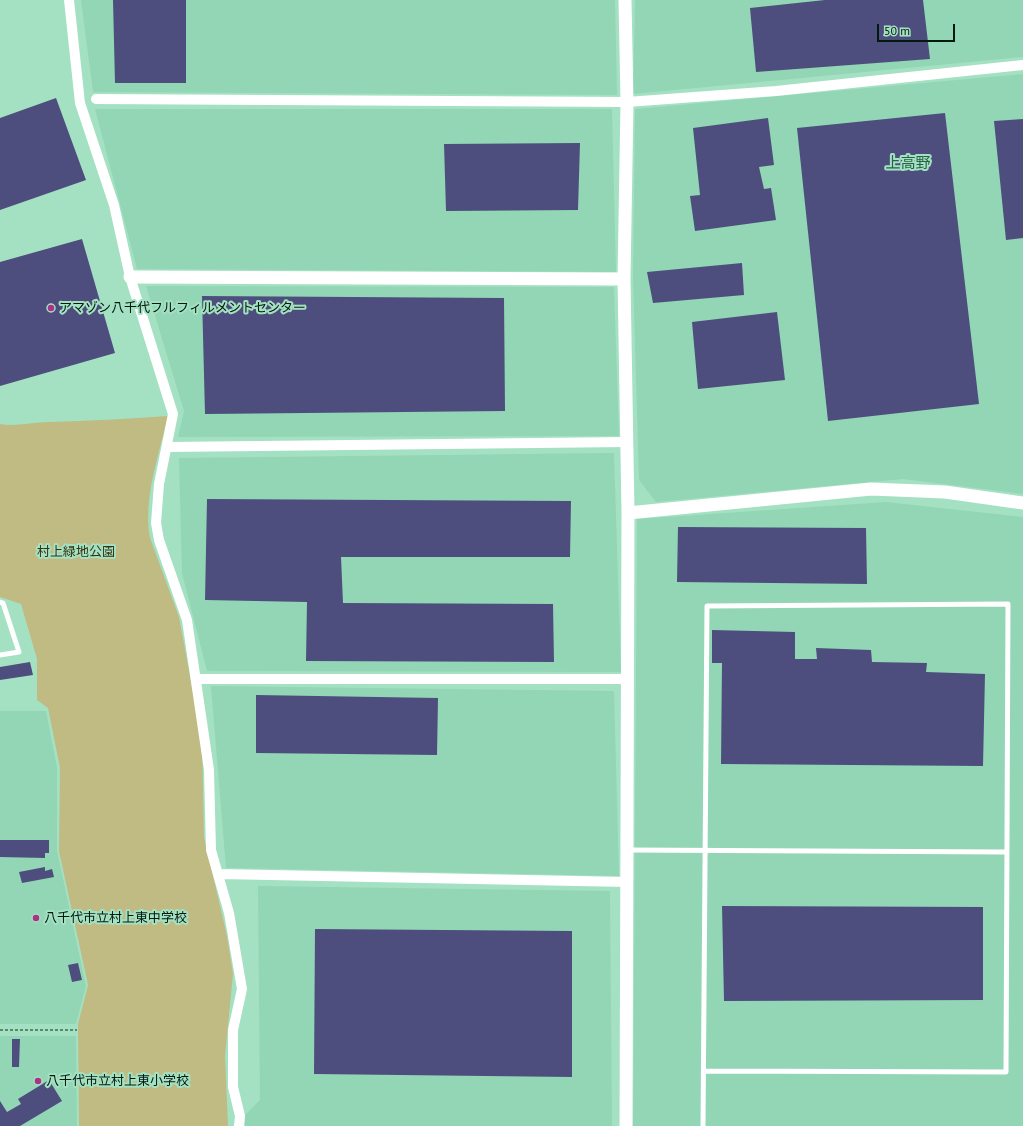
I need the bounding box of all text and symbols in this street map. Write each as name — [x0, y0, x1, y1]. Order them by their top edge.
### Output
scale bar — [879, 16, 957, 42]
text: 50 m — [884, 23, 910, 38]
district label: 上高野 — [886, 155, 930, 173]
place label: アマゾン八千代フルフィルメントセンター — [59, 300, 306, 316]
marker: アマゾン八千代フルフィルメントセンター — [46, 303, 56, 313]
park label: 村上緑地公園 — [37, 544, 115, 560]
place label: 八千代市立村上東中学校 — [44, 910, 187, 926]
marker: 八千代市立村上東中学校 — [31, 913, 41, 923]
place label: 八千代市立村上東小学校 — [46, 1073, 189, 1089]
marker: 八千代市立村上東小学校 — [33, 1076, 43, 1086]

